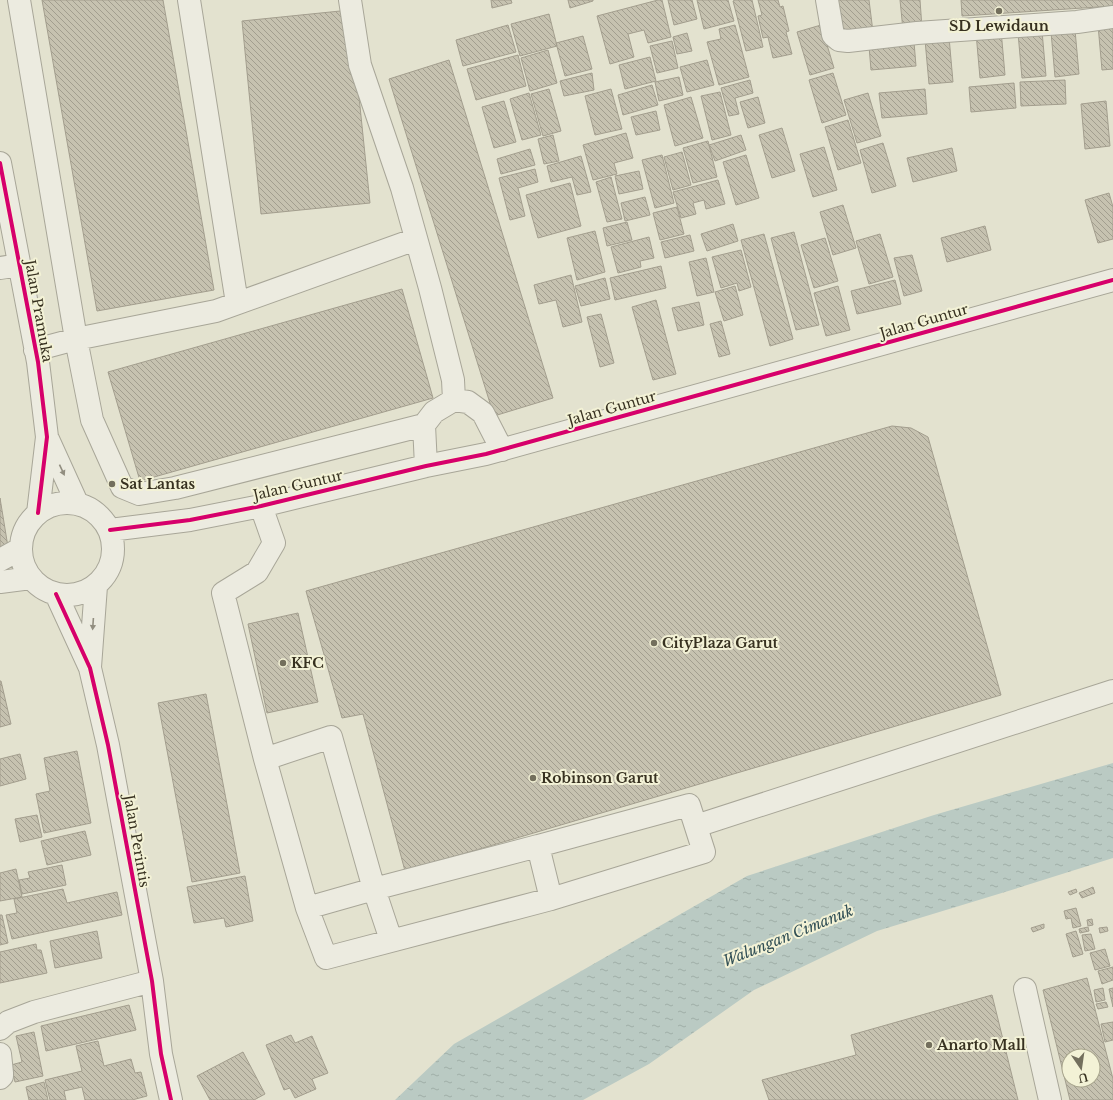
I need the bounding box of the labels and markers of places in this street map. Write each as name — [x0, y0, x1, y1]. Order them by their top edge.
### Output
marker: SD Lewidaun — [994, 6, 1004, 16]
place label: SD Lewidaun — [949, 17, 1049, 35]
place label: Sat Lantas — [120, 475, 196, 493]
marker: Sat Lantas — [107, 479, 117, 489]
place label: CityPlaza Garut — [662, 634, 779, 652]
marker: CityPlaza Garut — [649, 638, 659, 648]
place label: KFC — [291, 654, 324, 672]
marker: KFC — [278, 658, 288, 668]
place label: Robinson Garut — [541, 769, 659, 787]
marker: Robinson Garut — [528, 773, 538, 783]
place label: Anarto Mall — [936, 1036, 1026, 1054]
marker: Anarto Mall — [924, 1040, 934, 1050]

